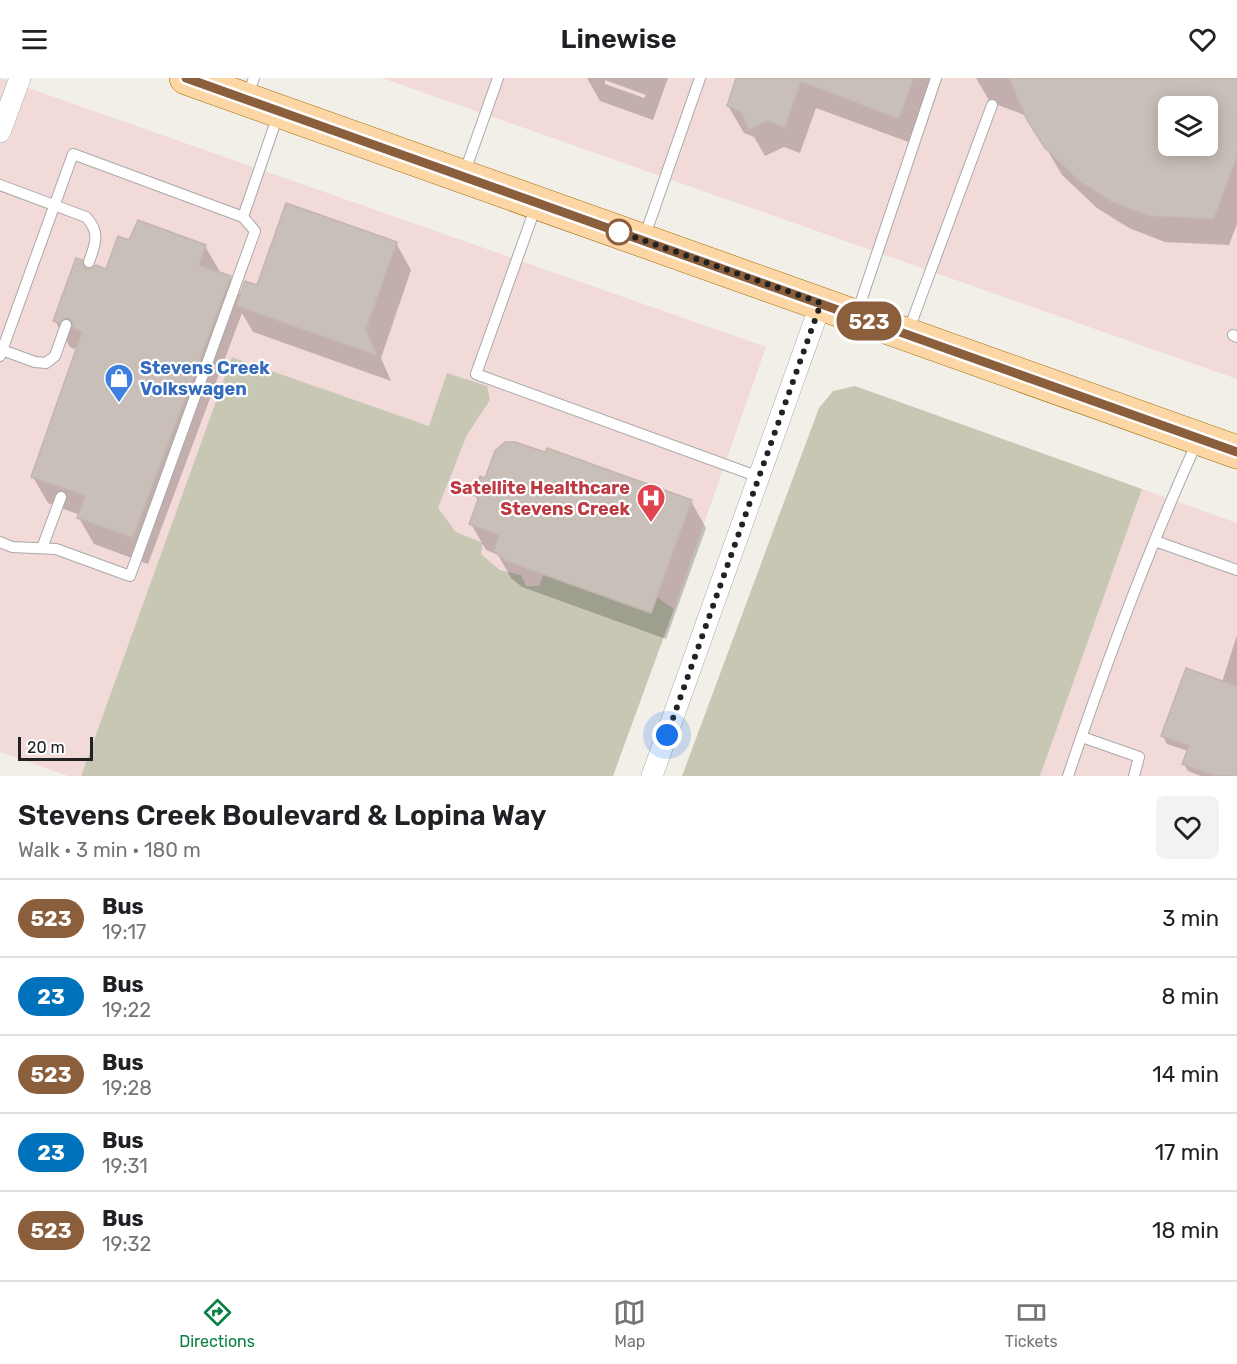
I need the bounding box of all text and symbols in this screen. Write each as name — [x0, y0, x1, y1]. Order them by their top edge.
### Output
icon: menu — [18, 23, 51, 56]
text: Linewise — [561, 23, 676, 55]
icon: heart — [1186, 23, 1219, 56]
map controls — [1158, 96, 1218, 156]
button: layers — [1158, 96, 1218, 156]
unlabelled marker — [606, 219, 632, 245]
line badge: 523 — [834, 302, 904, 340]
text: 523 — [848, 309, 890, 334]
place label: Stevens Creek Volkswagen — [140, 357, 270, 400]
shop icon: Stevens Creek Volkswagen — [103, 362, 135, 404]
place label: Satellite Healthcare Stevens Creek — [450, 477, 630, 520]
hospital icon: Satellite Healthcare Stevens Creek — [635, 482, 667, 524]
your location — [652, 720, 682, 750]
scale bar — [18, 734, 93, 762]
text: 20 m — [27, 738, 65, 757]
button: heart — [1156, 796, 1219, 859]
text: Stevens Creek Boulevard & Lopina Way — [18, 799, 546, 832]
text: Walk · 3 min · 180 m — [18, 838, 201, 862]
text: Bus — [102, 893, 144, 920]
text: 3 min — [1162, 905, 1219, 932]
text: 523 — [30, 906, 72, 931]
text: 19:17 — [102, 920, 146, 944]
text: Bus — [102, 971, 144, 998]
text: 8 min — [1161, 983, 1219, 1010]
text: 23 — [37, 984, 65, 1009]
text: 19:22 — [102, 998, 151, 1022]
text: Bus — [102, 1049, 144, 1076]
text: 14 min — [1152, 1061, 1219, 1088]
text: 523 — [30, 1062, 72, 1087]
text: 19:28 — [102, 1076, 152, 1100]
text: Bus — [102, 1127, 144, 1154]
text: 17 min — [1155, 1139, 1219, 1166]
text: 23 — [37, 1140, 65, 1165]
text: 19:31 — [102, 1154, 148, 1178]
text: Bus — [102, 1205, 144, 1232]
text: 18 min — [1152, 1217, 1219, 1244]
text: 523 — [30, 1218, 72, 1243]
text: 19:32 — [102, 1232, 151, 1256]
tab: Directions — [179, 1296, 255, 1351]
tab: Map — [613, 1296, 646, 1351]
tab: Tickets — [1005, 1296, 1058, 1351]

